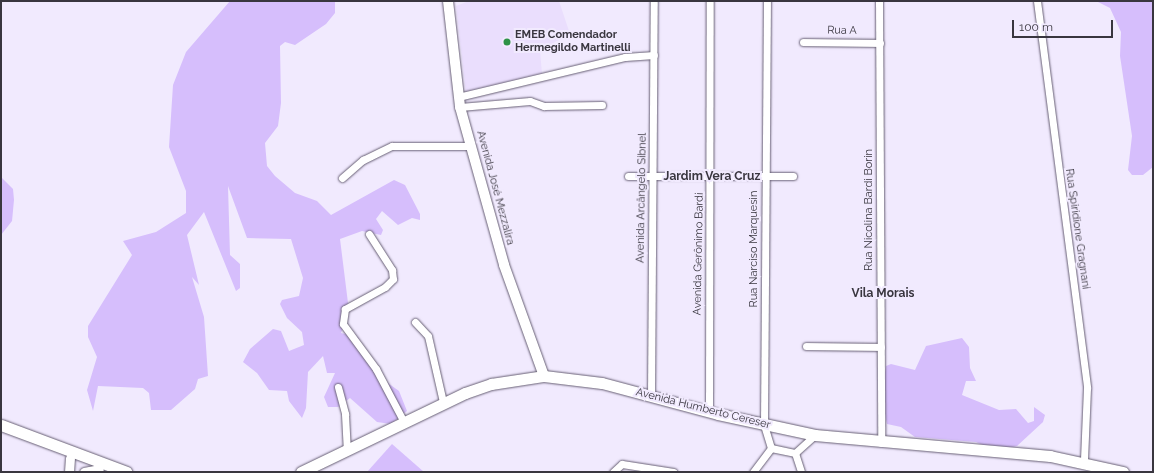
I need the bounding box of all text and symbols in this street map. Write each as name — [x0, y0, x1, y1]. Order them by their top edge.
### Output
scale bar — [1014, 12, 1115, 38]
text: 100 m — [1019, 20, 1053, 34]
street label: Rua A — [827, 24, 857, 38]
place label: EMEB Comendador Hermegildo Martinelli — [515, 29, 630, 55]
marker: EMEB Comendador Hermegildo Martinelli — [502, 37, 512, 47]
street label: Avenida José Mezzalira — [473, 129, 517, 247]
street label: Avenida Arcângelo Sibnel — [634, 133, 650, 263]
street label: Rua Nicolina Bardi Borin — [862, 149, 876, 271]
street label: Rua Spiridione Gragnani — [1062, 168, 1092, 290]
district label: Jardim Vera Cruz — [663, 170, 761, 184]
street label: Rua Narciso Marquesin — [747, 191, 761, 307]
street label: Avenida Gerônimo Bardi — [691, 193, 707, 315]
district label: Vila Morais — [852, 287, 914, 301]
street label: Avenida Humberto Cereser — [634, 386, 772, 432]

